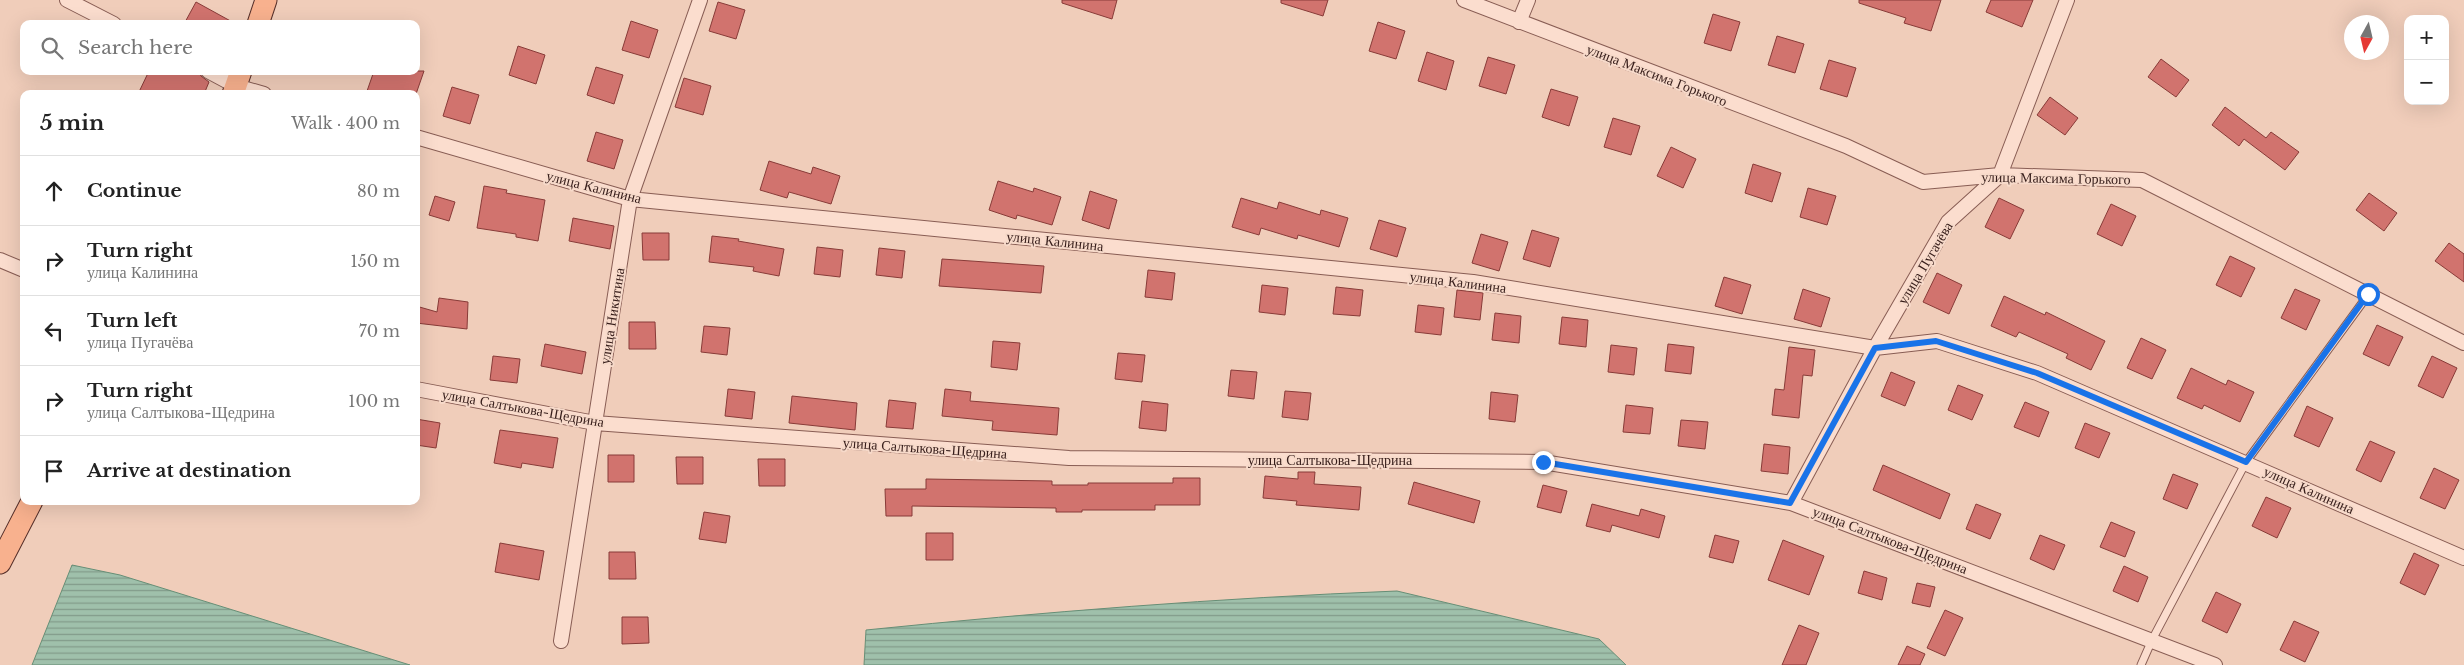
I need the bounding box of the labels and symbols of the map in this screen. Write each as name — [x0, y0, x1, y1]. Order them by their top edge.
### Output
north arrow — [2344, 15, 2389, 60]
street label: улица Максима Горького — [1584, 40, 1730, 110]
street label: улица Калинина — [545, 167, 644, 208]
street label: улица Максима Горького — [1981, 168, 2131, 188]
street label: улица Пугачёва — [1893, 218, 1957, 307]
street label: улица Калинина — [1006, 227, 1105, 255]
street label: улица Никитина — [595, 266, 629, 366]
street label: улица Калинина — [1409, 267, 1508, 297]
route start — [2357, 283, 2380, 306]
street label: улица Салтыкова-Щедрина — [440, 385, 606, 431]
street label: улица Салтыкова-Щедрина — [842, 433, 1008, 463]
street label: улица Салтыкова-Щедрина — [1248, 451, 1413, 469]
route end — [1532, 451, 1555, 474]
street label: улица Калинина — [2261, 462, 2358, 518]
street label: улица Салтыкова-Щедрина — [1810, 502, 1971, 578]

